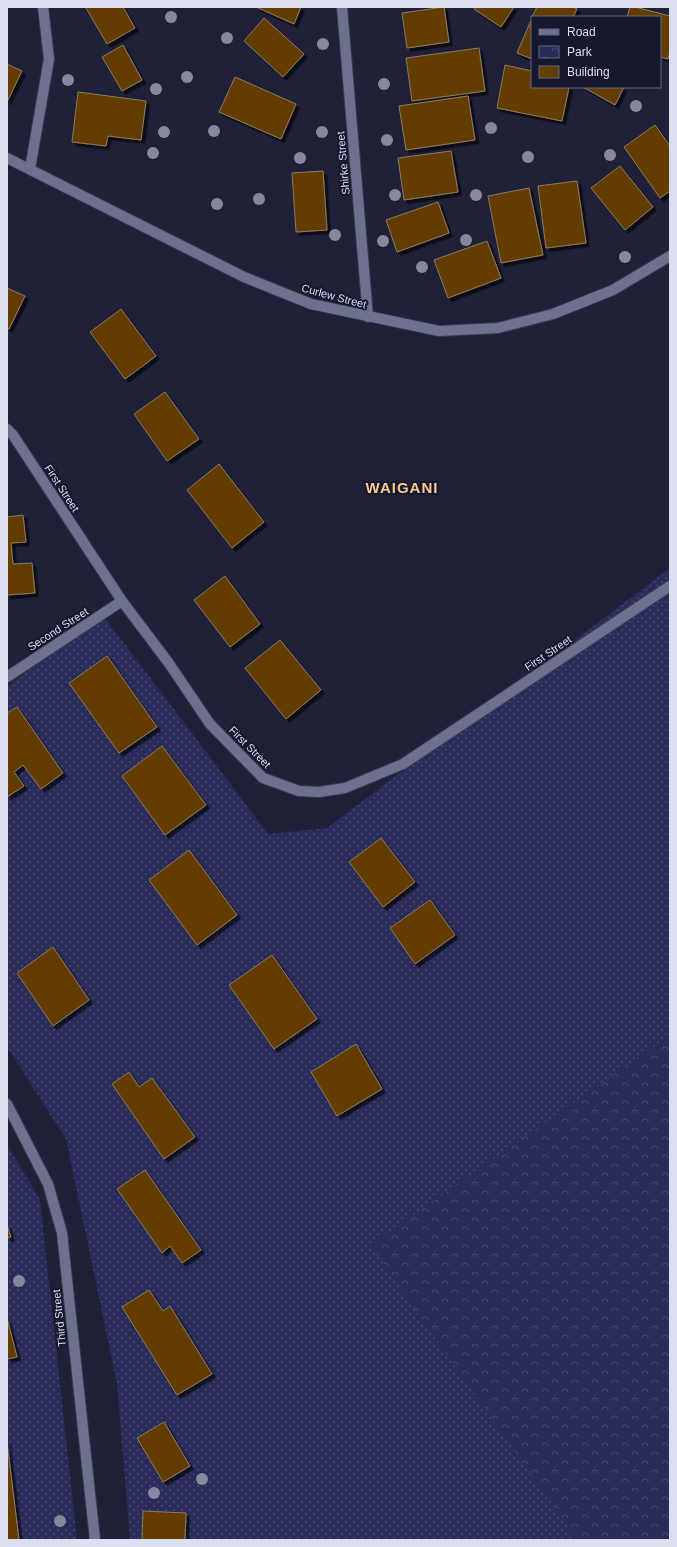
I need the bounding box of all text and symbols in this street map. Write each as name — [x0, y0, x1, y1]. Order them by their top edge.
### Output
legend — [531, 16, 661, 88]
text: Road — [567, 25, 596, 39]
text: Park — [567, 45, 593, 59]
text: Building — [567, 65, 610, 79]
street label: Shirke Street — [334, 131, 352, 195]
street label: Curlew Street — [300, 282, 368, 310]
street label: First Street — [42, 462, 82, 514]
district label: WAIGANI — [366, 479, 438, 496]
street label: Second Street — [25, 605, 91, 653]
street label: First Street — [522, 633, 574, 673]
street label: First Street — [227, 724, 273, 770]
street label: Third Street — [50, 1289, 68, 1347]

